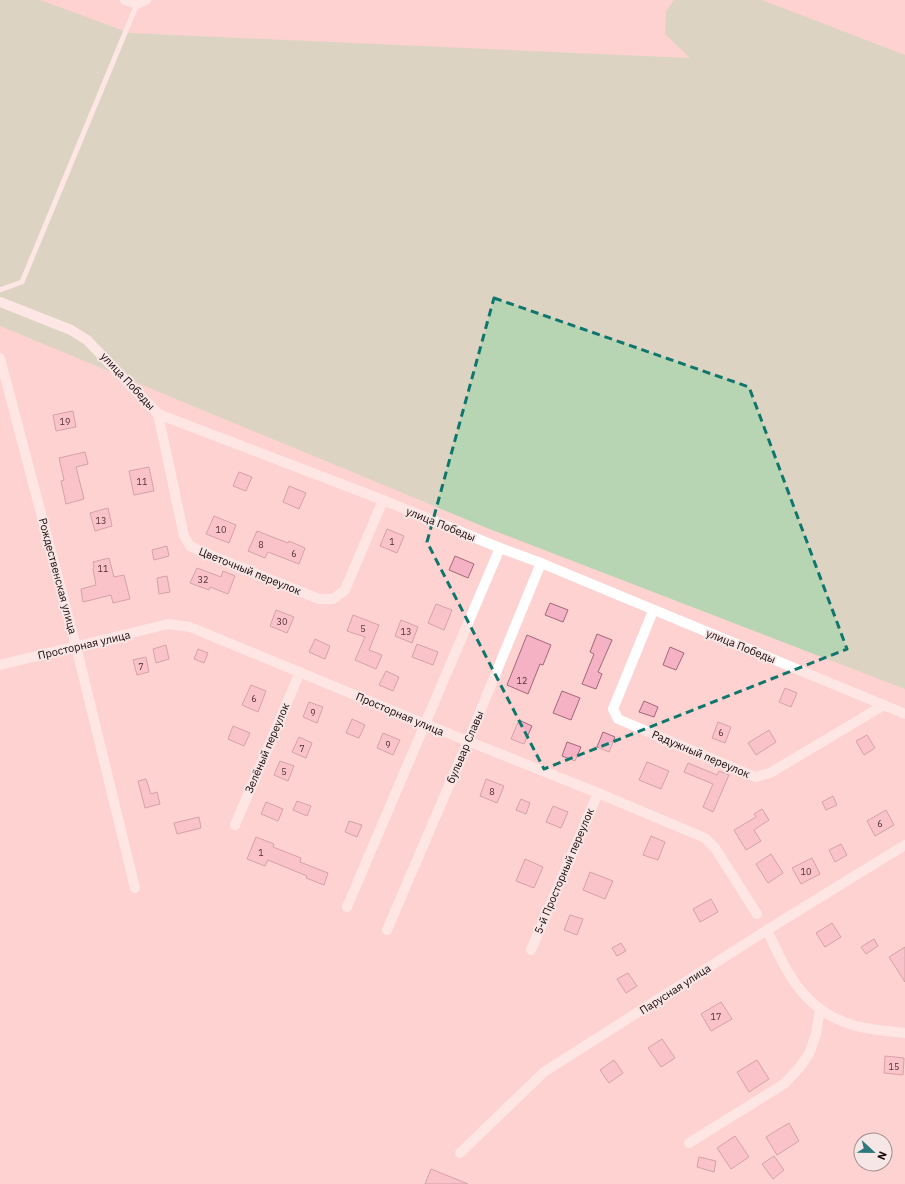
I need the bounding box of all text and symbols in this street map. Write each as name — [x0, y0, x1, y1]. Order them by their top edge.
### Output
street label: улица Победы — [98, 349, 158, 413]
house number: 19 — [60, 416, 70, 427]
house number: 11 — [137, 476, 147, 487]
street label: улица Победы — [404, 504, 478, 544]
house number: 13 — [96, 515, 106, 526]
street label: Рождественская улица — [36, 517, 80, 636]
house number: 10 — [216, 524, 226, 535]
house number: 1 — [389, 536, 395, 547]
house number: 8 — [258, 539, 264, 550]
street label: Цветочный переулок — [197, 544, 303, 598]
house number: 6 — [291, 548, 297, 559]
house number: 11 — [98, 563, 108, 574]
house number: 32 — [198, 574, 208, 585]
house number: 30 — [277, 616, 287, 627]
house number: 5 — [360, 623, 366, 634]
house number: 13 — [401, 626, 411, 637]
street label: улица Победы — [704, 626, 778, 666]
street label: Просторная улица — [36, 628, 132, 662]
house number: 7 — [138, 661, 144, 672]
house number: 12 — [517, 675, 527, 686]
street label: Просторная улица — [354, 689, 446, 739]
house number: 6 — [251, 693, 257, 704]
street label: Зелёный переулок — [242, 701, 292, 795]
house number: 9 — [310, 707, 316, 718]
street label: бульвар Славы — [443, 709, 487, 785]
street label: Радужный переулок — [650, 727, 752, 781]
house number: 6 — [718, 727, 724, 738]
house number: 9 — [385, 739, 391, 750]
house number: 7 — [299, 743, 305, 754]
house number: 5 — [281, 766, 287, 777]
house number: 8 — [489, 786, 495, 797]
street label: 5-й Просторный переулок — [531, 806, 597, 936]
house number: 6 — [877, 818, 883, 829]
house number: 1 — [258, 847, 264, 858]
house number: 10 — [801, 866, 811, 877]
street label: Парусная улица — [637, 961, 713, 1017]
house number: 17 — [711, 1011, 721, 1022]
house number: 15 — [889, 1061, 899, 1072]
north arrow — [853, 1132, 893, 1172]
text: N — [874, 1149, 890, 1162]

